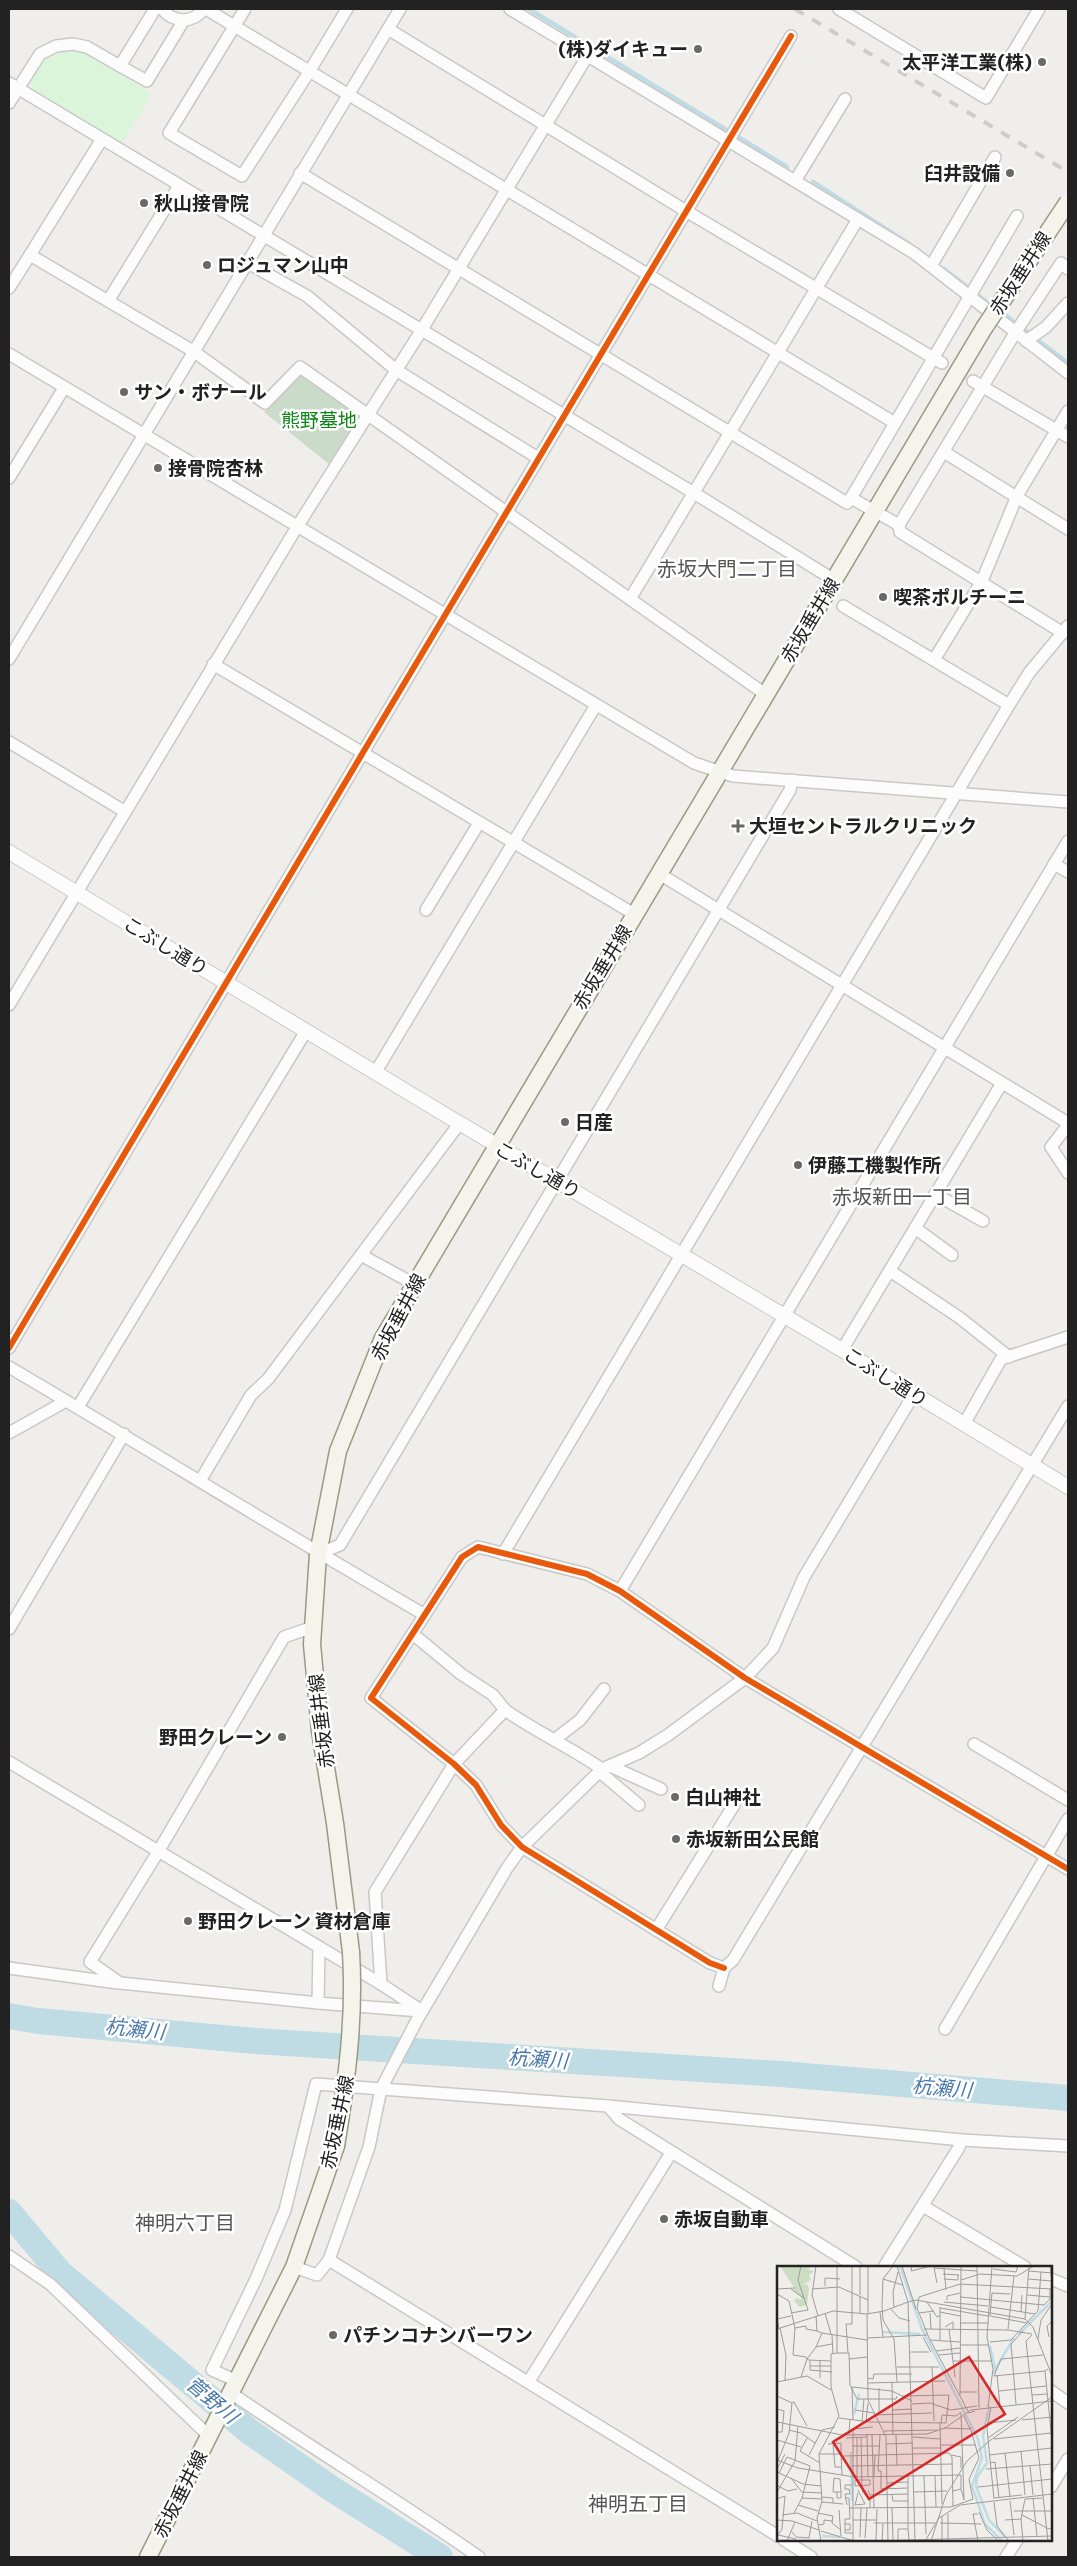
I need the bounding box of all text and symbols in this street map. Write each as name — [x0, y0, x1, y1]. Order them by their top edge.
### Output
place label: (株)ダイキュー — [558, 37, 688, 60]
marker: (株)ダイキュー — [692, 43, 704, 55]
place label: 太平洋工業(株) — [902, 50, 1032, 73]
marker: 太平洋工業(株) — [1036, 56, 1048, 68]
place label: 臼井設備 — [924, 161, 1000, 184]
marker: 臼井設備 — [1004, 167, 1016, 179]
place label: 秋山接骨院 — [154, 191, 249, 214]
marker: 秋山接骨院 — [138, 197, 150, 209]
street label: 赤坂垂井線 — [984, 227, 1055, 319]
place label: ロジュマン山中 — [217, 253, 349, 276]
marker: ロジュマン山中 — [201, 259, 213, 271]
place label: サン・ボナール — [134, 380, 267, 403]
marker: サン・ボナール — [118, 386, 130, 398]
park label: 熊野墓地 — [281, 408, 357, 431]
place label: 接骨院杏林 — [168, 456, 263, 479]
marker: 接骨院杏林 — [152, 462, 164, 474]
district label: 赤坂大門二丁目 — [657, 556, 797, 580]
street label: 赤坂垂井線 — [775, 573, 844, 666]
place label: 喫茶ポルチーニ — [893, 585, 1026, 608]
marker: 喫茶ポルチーニ — [877, 591, 889, 603]
place label: 大垣セントラルクリニック — [749, 814, 977, 837]
marker: 大垣セントラルクリニック — [731, 819, 745, 833]
street label: こぶし通り — [120, 911, 213, 980]
street label: 赤坂垂井線 — [567, 920, 636, 1013]
place label: 日産 — [575, 1110, 613, 1133]
marker: 日産 — [559, 1116, 571, 1128]
street label: こぶし通り — [491, 1136, 585, 1203]
place label: 伊藤工機製作所 — [808, 1153, 941, 1176]
marker: 伊藤工機製作所 — [792, 1159, 804, 1171]
district label: 赤坂新田一丁目 — [832, 1184, 972, 1208]
street label: 赤坂垂井線 — [365, 1269, 430, 1364]
street label: こぶし通り — [840, 1342, 933, 1412]
street label: 赤坂垂井線 — [303, 1673, 338, 1770]
place label: 野田クレーン — [159, 1725, 272, 1748]
marker: 野田クレーン — [276, 1731, 288, 1743]
place label: 白山神社 — [685, 1785, 761, 1808]
marker: 白山神社 — [669, 1791, 681, 1803]
place label: 赤坂新田公民館 — [686, 1827, 819, 1850]
marker: 赤坂新田公民館 — [670, 1833, 682, 1845]
place label: 野田クレーン 資材倉庫 — [198, 1909, 391, 1932]
marker: 野田クレーン 資材倉庫 — [182, 1915, 194, 1927]
water label: 杭瀬川 — [104, 2013, 168, 2043]
water label: 杭瀬川 — [507, 2044, 571, 2072]
water label: 杭瀬川 — [911, 2072, 975, 2102]
street label: 赤坂垂井線 — [315, 2073, 358, 2171]
place label: 赤坂自動車 — [674, 2207, 769, 2230]
district label: 神明六丁目 — [135, 2210, 235, 2234]
marker: 赤坂自動車 — [658, 2213, 670, 2225]
inset map — [777, 2266, 1052, 2541]
place label: パチンコナンバーワン — [343, 2323, 533, 2346]
marker: パチンコナンバーワン — [327, 2329, 339, 2341]
water label: 菅野川 — [182, 2371, 245, 2429]
street label: 赤坂垂井線 — [148, 2446, 211, 2541]
district label: 神明五丁目 — [588, 2491, 688, 2515]

